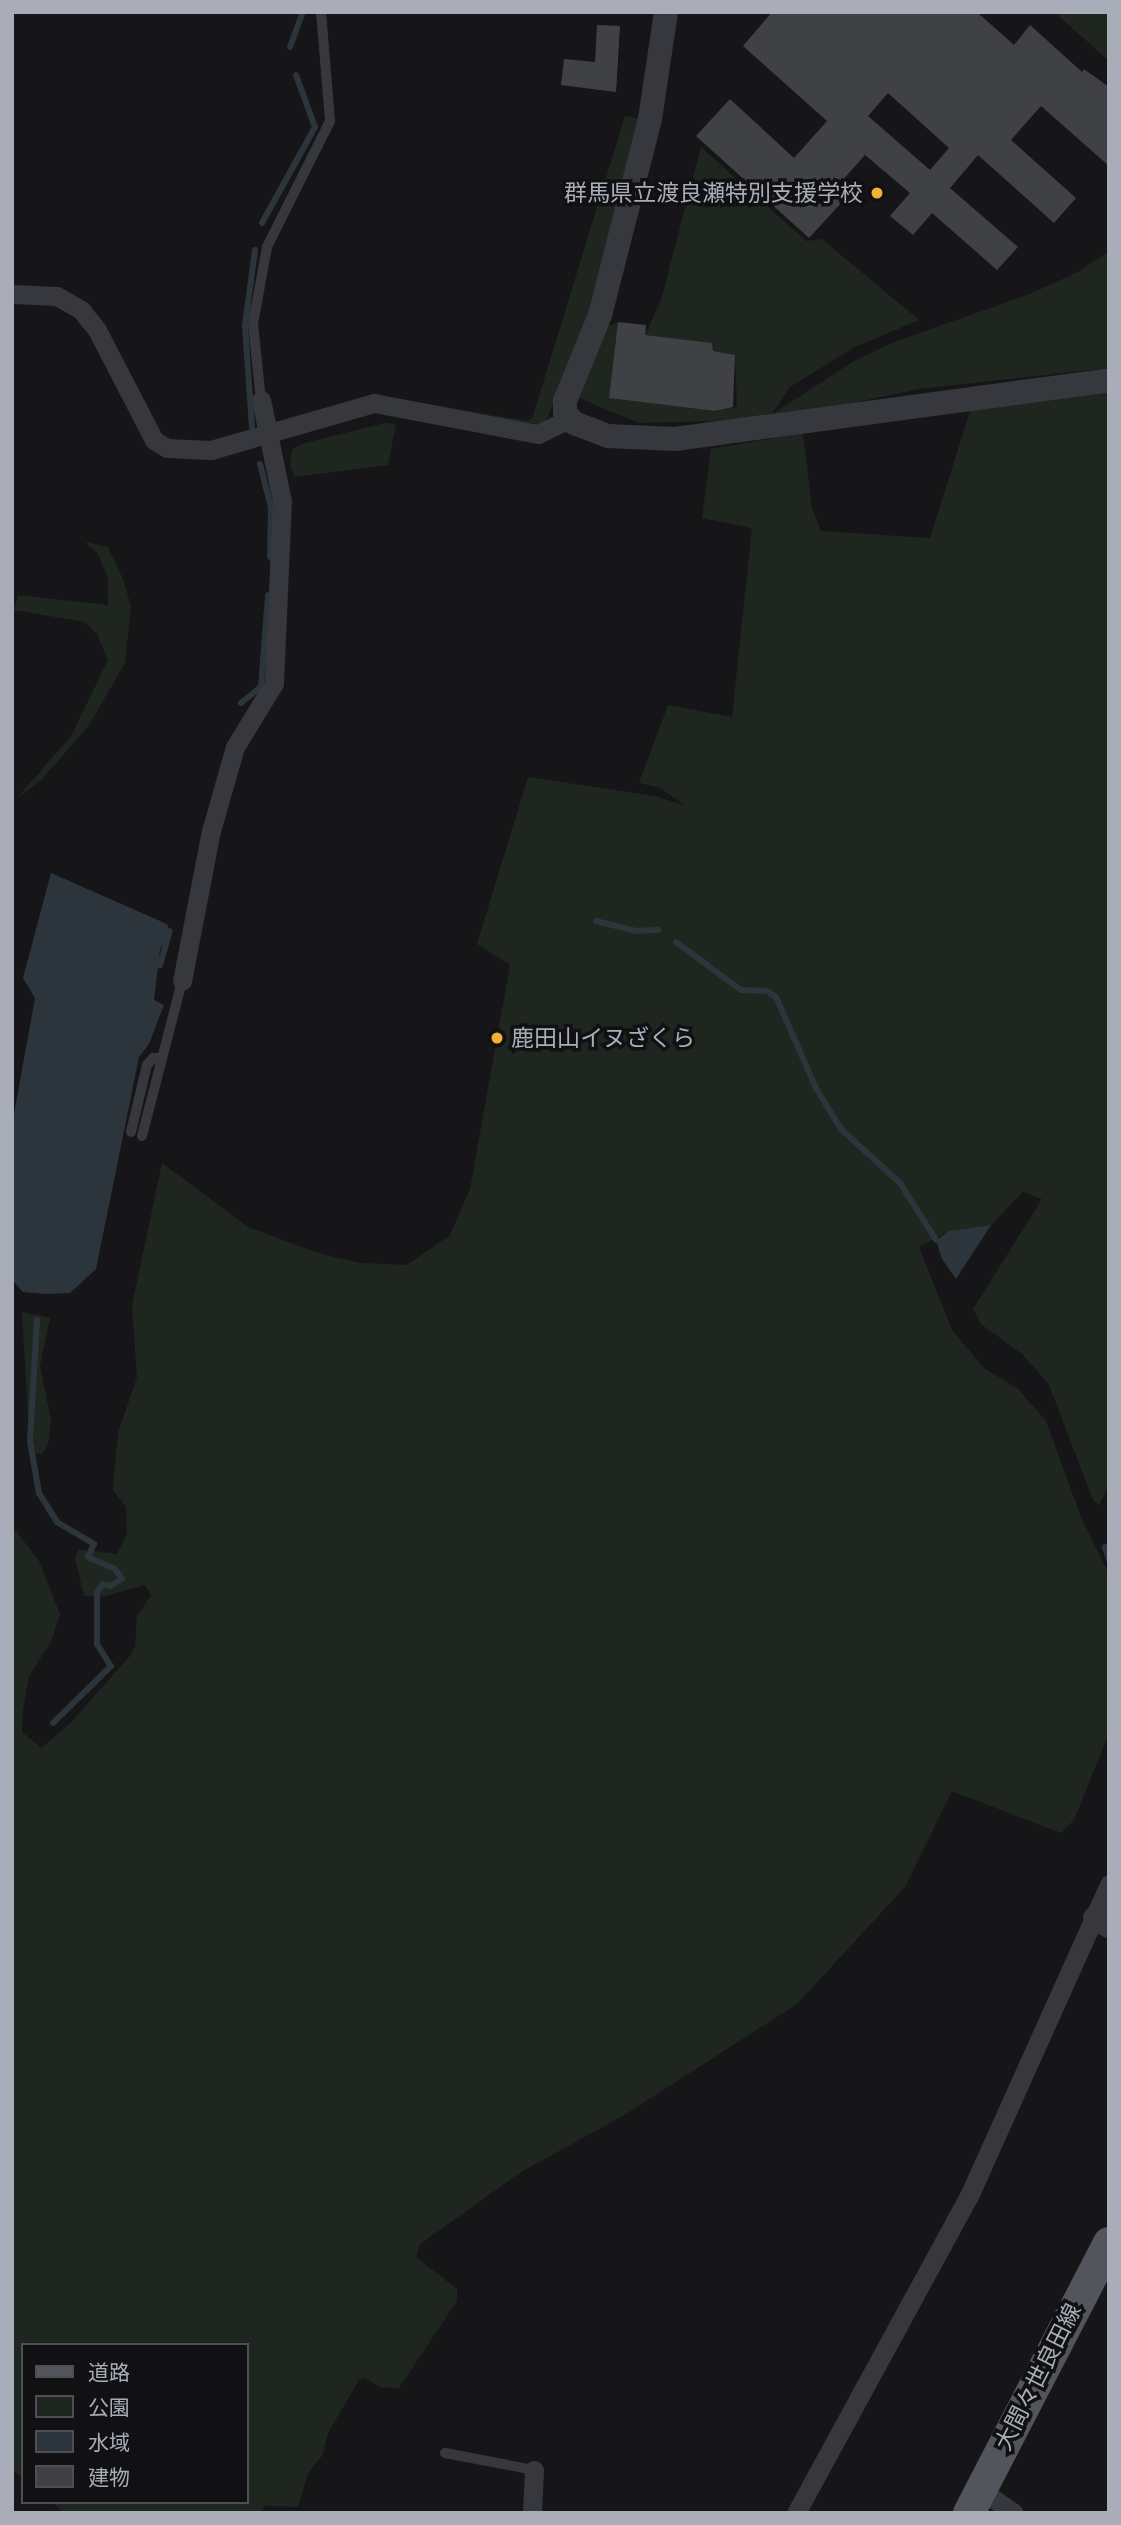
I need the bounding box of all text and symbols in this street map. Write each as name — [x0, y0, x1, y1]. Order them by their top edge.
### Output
place label: 群馬県立渡良瀬特別支援学校 — [564, 179, 863, 207]
marker: 群馬県立渡良瀬特別支援学校 — [869, 185, 885, 201]
place label: 鹿田山イヌざくら — [511, 1024, 695, 1052]
marker: 鹿田山イヌざくら — [489, 1030, 505, 1046]
street label: 大間々世良田線 — [989, 2299, 1087, 2455]
legend — [21, 2343, 248, 2504]
text: 道路 — [88, 2359, 130, 2387]
text: 公園 — [88, 2394, 130, 2422]
text: 水域 — [88, 2429, 130, 2457]
text: 建物 — [88, 2464, 130, 2492]

